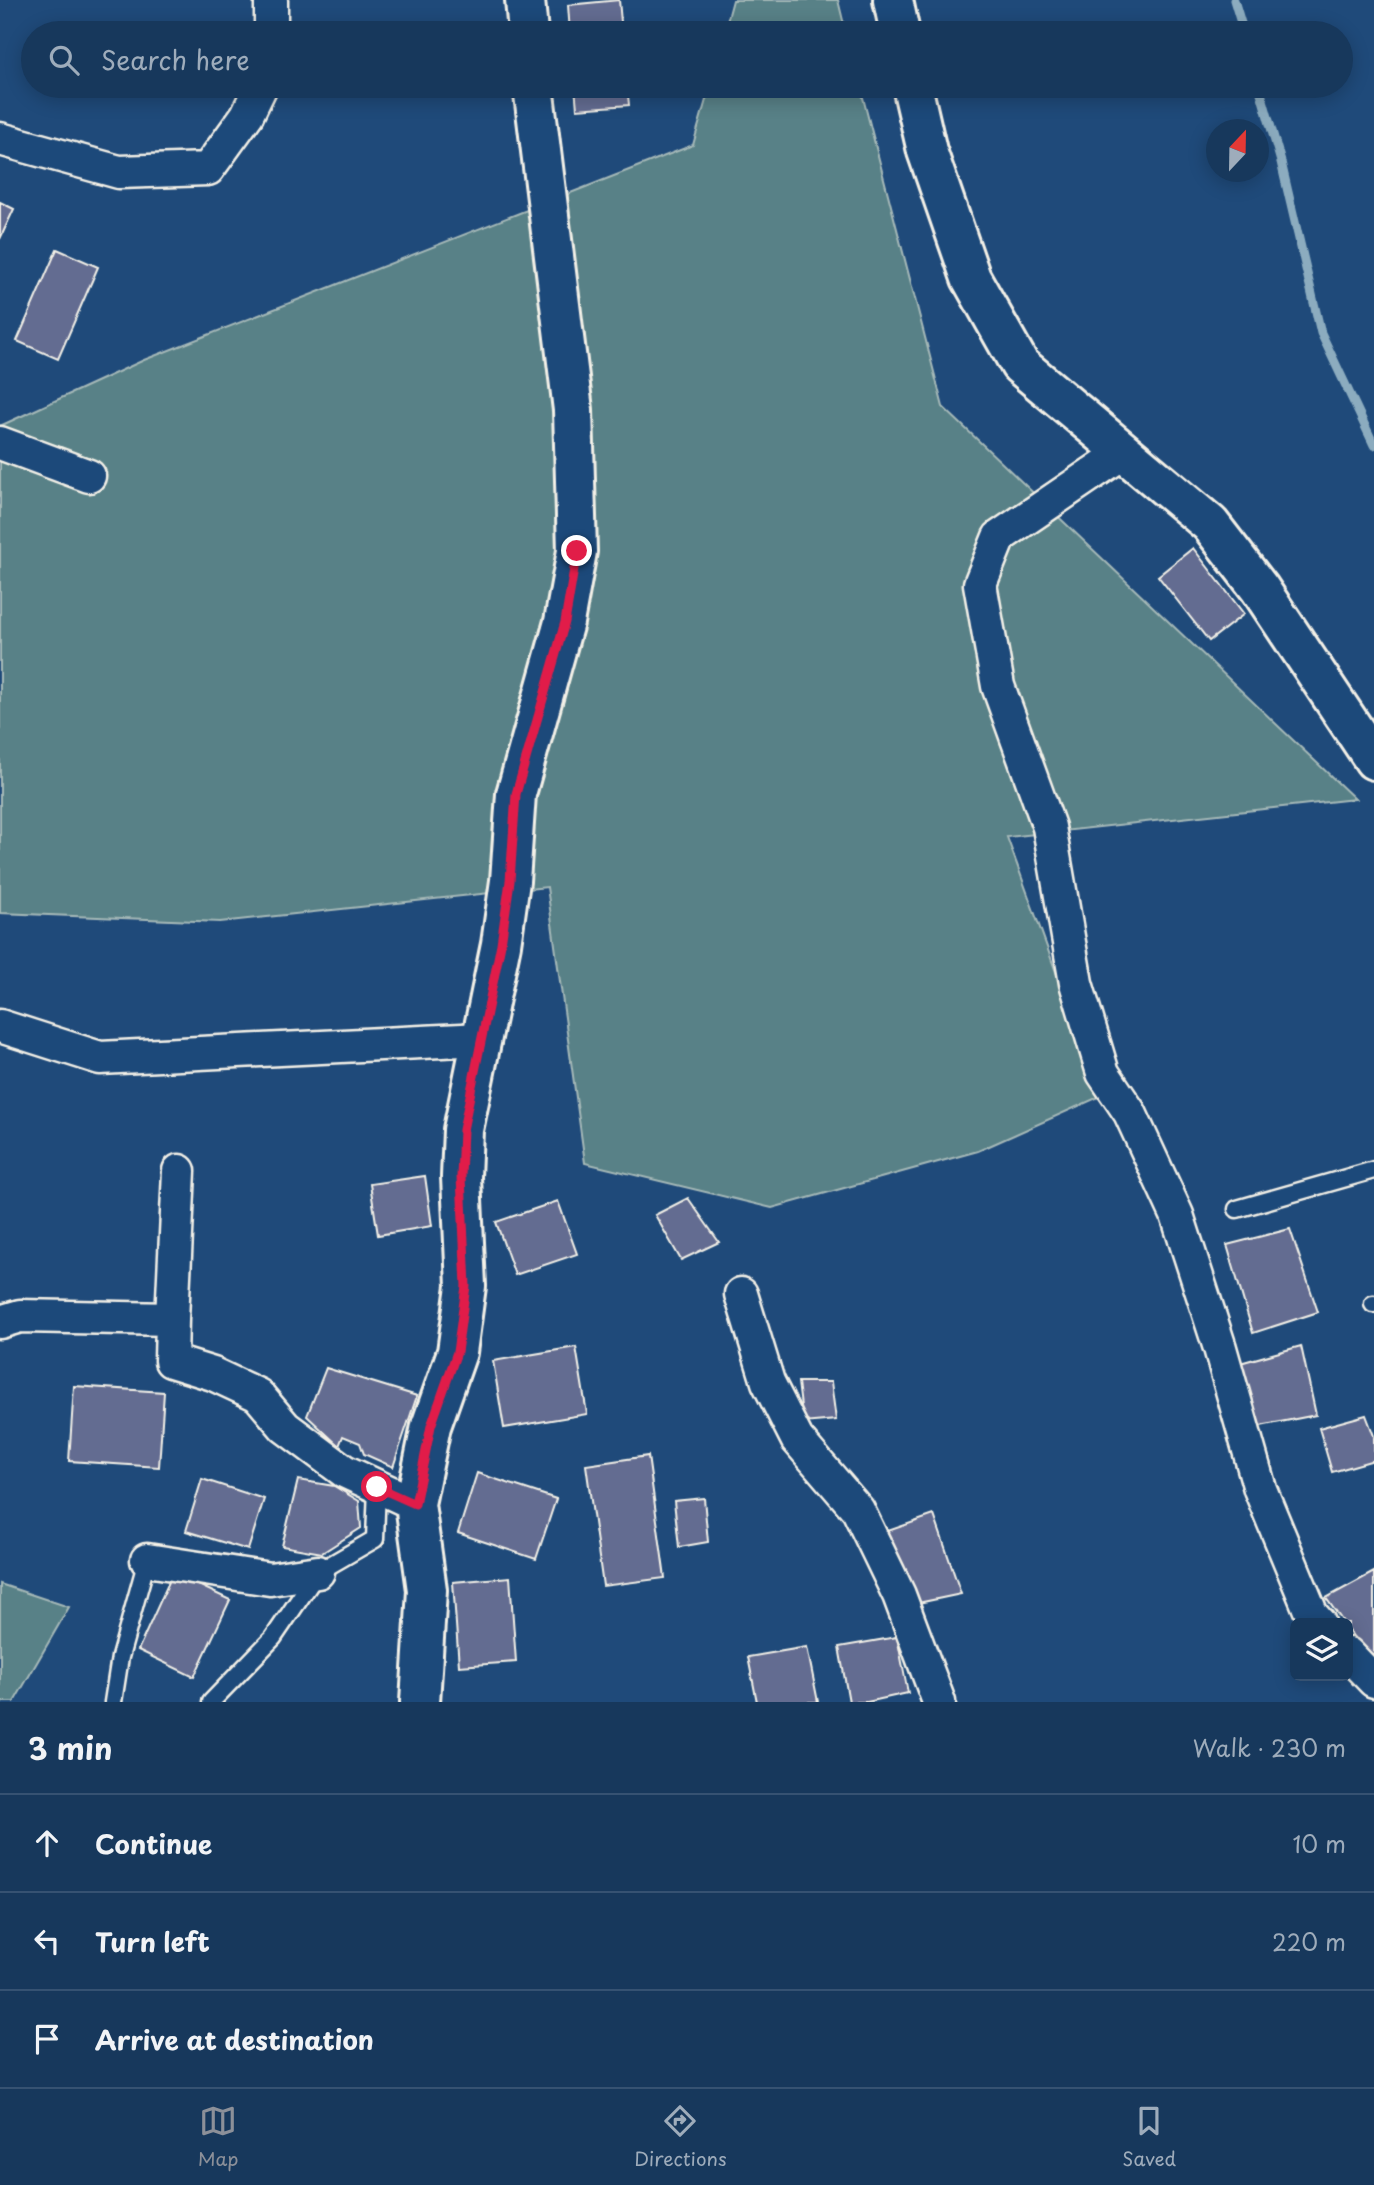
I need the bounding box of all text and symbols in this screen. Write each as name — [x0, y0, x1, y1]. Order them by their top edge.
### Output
search box — [21, 21, 1353, 98]
text: Search here — [101, 40, 250, 79]
icon: search — [45, 41, 83, 79]
north arrow — [1206, 119, 1269, 182]
route end — [561, 535, 592, 566]
route start — [361, 1471, 392, 1502]
map controls — [1290, 1618, 1353, 1681]
button: layers — [1290, 1618, 1353, 1681]
text: 3 min — [28, 1725, 113, 1770]
text: Walk · 230 m — [1193, 1730, 1346, 1765]
icon: ahead — [28, 1824, 66, 1862]
text: Continue — [95, 1824, 212, 1863]
text: 10 m — [1292, 1826, 1346, 1861]
icon: left — [28, 1922, 66, 1960]
text: Turn left — [95, 1922, 210, 1961]
text: 220 m — [1272, 1924, 1346, 1959]
icon: arrive — [28, 2020, 66, 2058]
text: Arrive at destination — [95, 2020, 374, 2059]
tab: Map — [198, 2102, 238, 2172]
tab: Directions — [634, 2102, 727, 2172]
tab: Saved — [1122, 2102, 1176, 2172]

